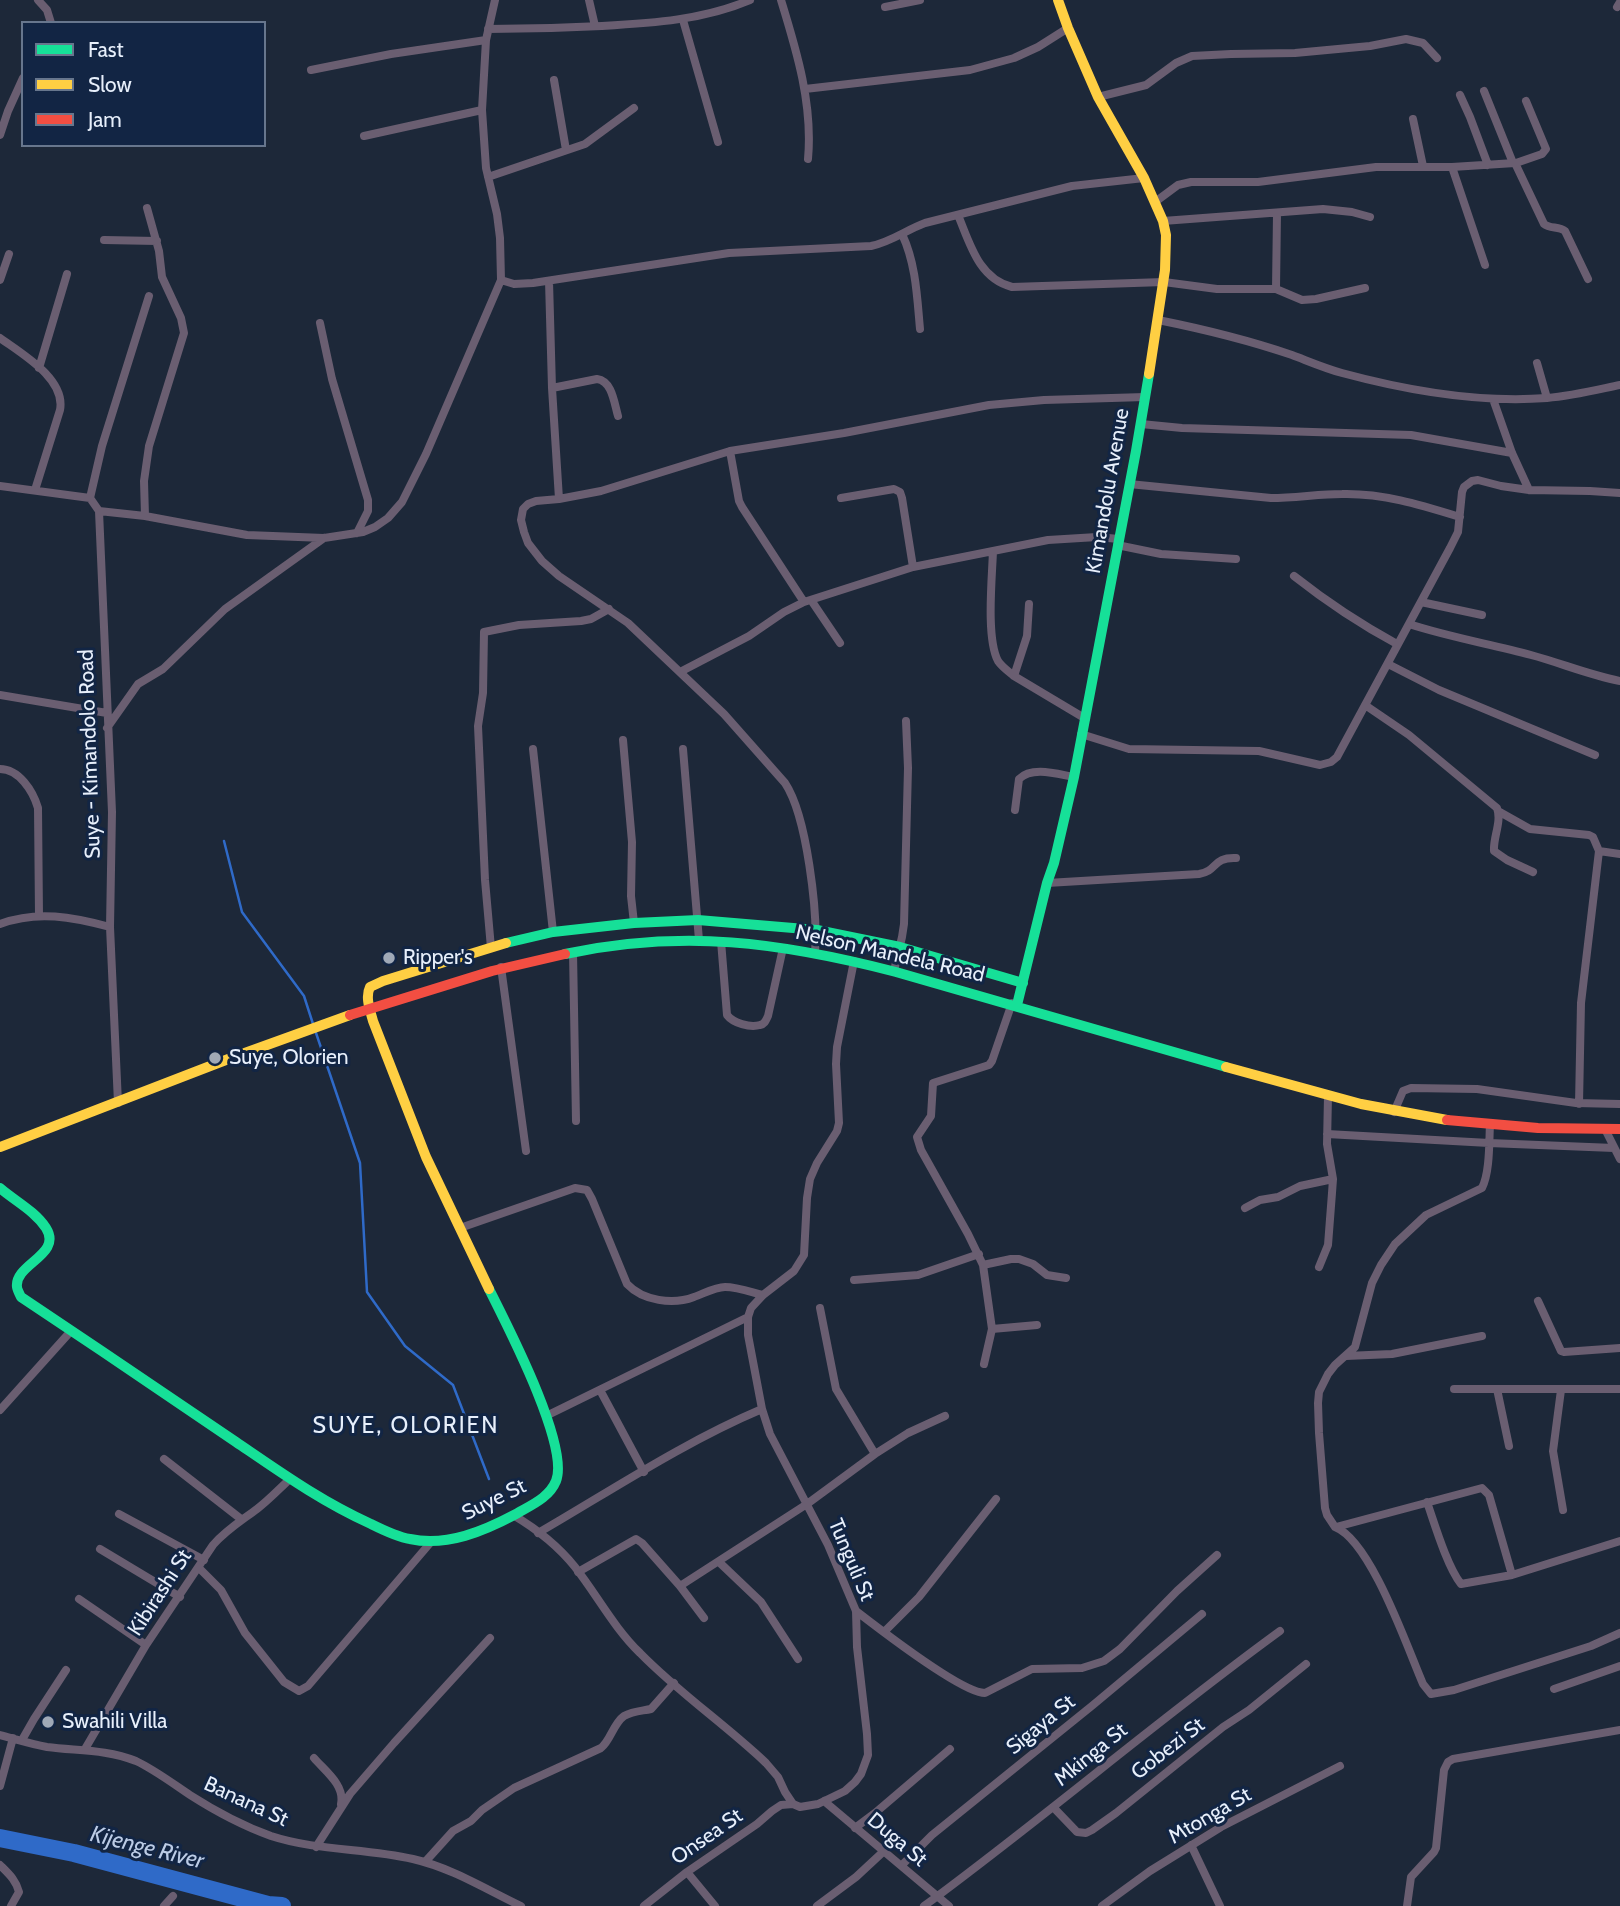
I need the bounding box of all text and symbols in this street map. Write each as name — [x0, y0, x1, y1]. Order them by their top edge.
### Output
legend — [21, 21, 266, 147]
text: Fast — [88, 37, 124, 62]
text: Slow — [88, 72, 132, 97]
text: Jam — [88, 107, 122, 132]
street label: Kimandolu Avenue — [1081, 406, 1135, 576]
street label: Suye - Kimandolo Road — [74, 649, 106, 859]
street label: Nelson Mandela Road — [793, 920, 987, 988]
place label: Ripper's — [403, 945, 473, 971]
marker: Ripper's — [381, 950, 397, 966]
place label: Suye, Olorien — [229, 1045, 349, 1071]
marker: Suye, Olorien — [207, 1050, 223, 1066]
district label: SUYE, OLORIEN — [314, 1412, 498, 1440]
street label: Suye St — [458, 1474, 530, 1526]
street label: Tunguli St — [822, 1515, 880, 1605]
street label: Kibirashi St — [123, 1545, 197, 1641]
street label: Sigaya St — [1002, 1690, 1080, 1760]
place label: Swahili Villa — [62, 1709, 167, 1735]
street label: Gobezi St — [1126, 1713, 1210, 1785]
marker: Swahili Villa — [40, 1714, 56, 1730]
street label: Mkinga St — [1049, 1718, 1133, 1792]
street label: Banana St — [200, 1772, 292, 1832]
street label: Mtonga St — [1164, 1782, 1256, 1850]
street label: Onsea St — [667, 1803, 747, 1871]
street label: Duga St — [862, 1808, 932, 1872]
water label: Kijenge River — [87, 1821, 207, 1875]

